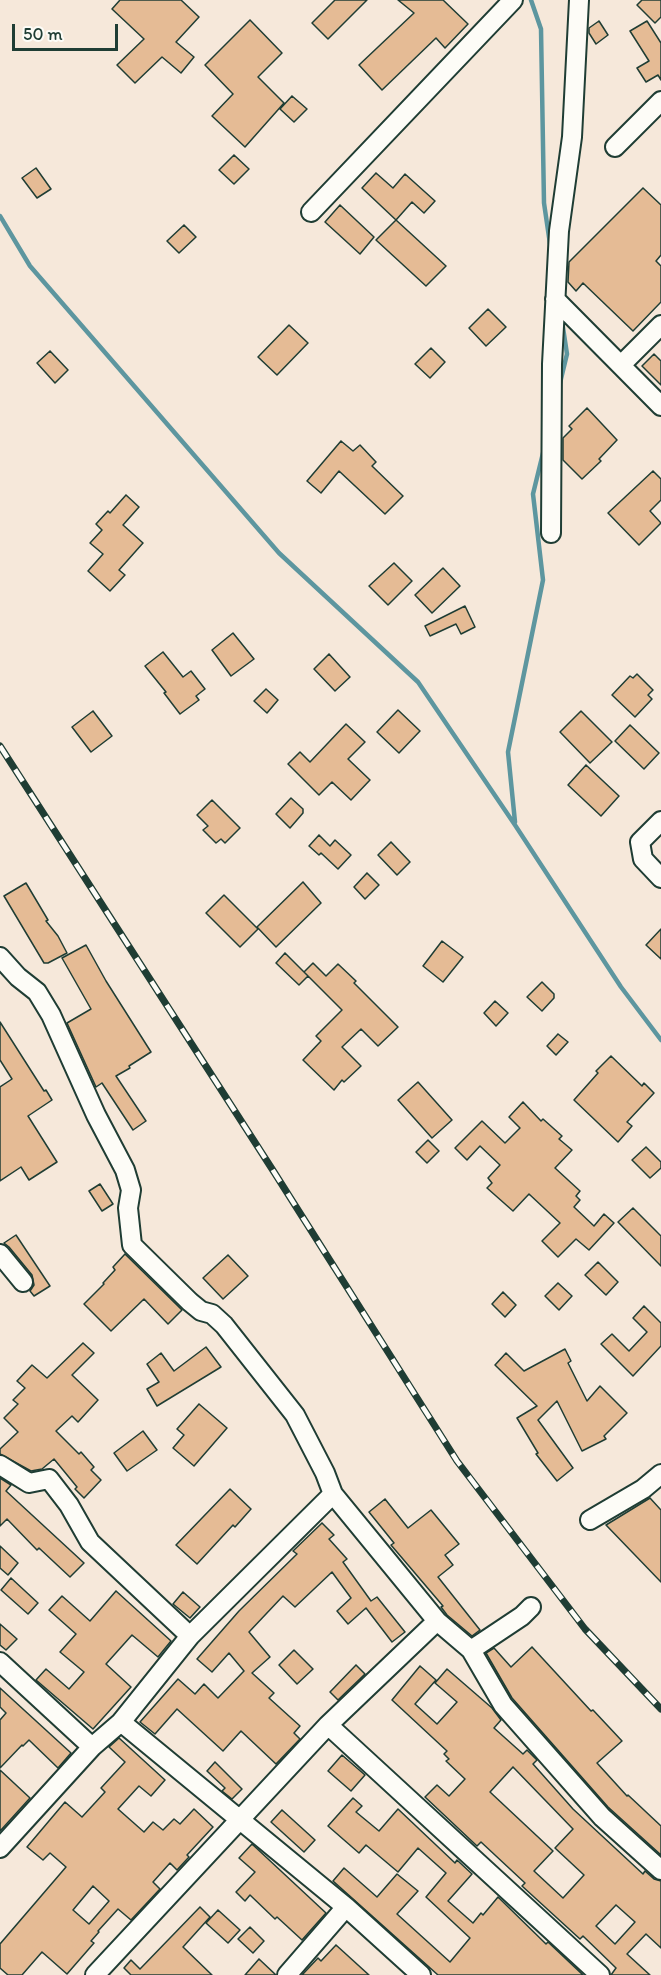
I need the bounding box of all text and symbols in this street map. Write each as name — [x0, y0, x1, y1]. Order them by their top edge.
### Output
scale bar — [15, 12, 122, 50]
text: 50 m — [23, 23, 63, 45]

